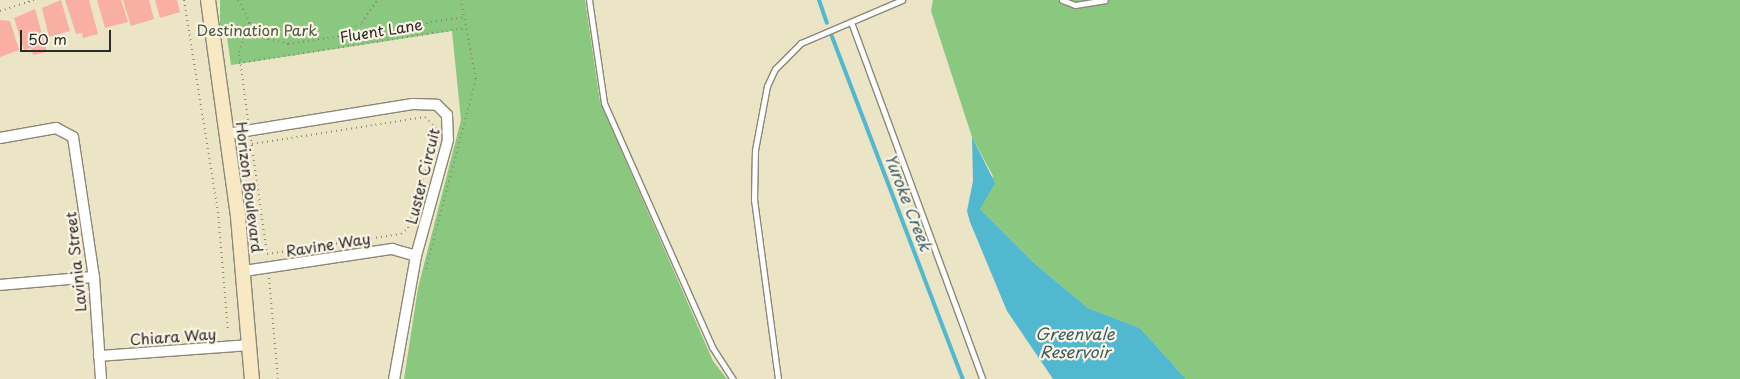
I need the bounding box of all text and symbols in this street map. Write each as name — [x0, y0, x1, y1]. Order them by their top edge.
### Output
street label: Fluent Lane — [338, 15, 424, 45]
scale bar — [22, 20, 114, 52]
park label: Destination Park — [197, 21, 317, 39]
text: 50 m — [28, 27, 67, 50]
street label: Horizon Boulevard — [233, 120, 267, 254]
street label: Luster Circuit — [401, 126, 443, 226]
water label: Yuroke Creek — [881, 150, 937, 254]
street label: Lavinia Street — [61, 211, 89, 313]
street label: Ravine Way — [284, 228, 372, 260]
water label: Greenvale Reservoir — [1035, 323, 1115, 361]
street label: Chiara Way — [129, 324, 217, 348]

